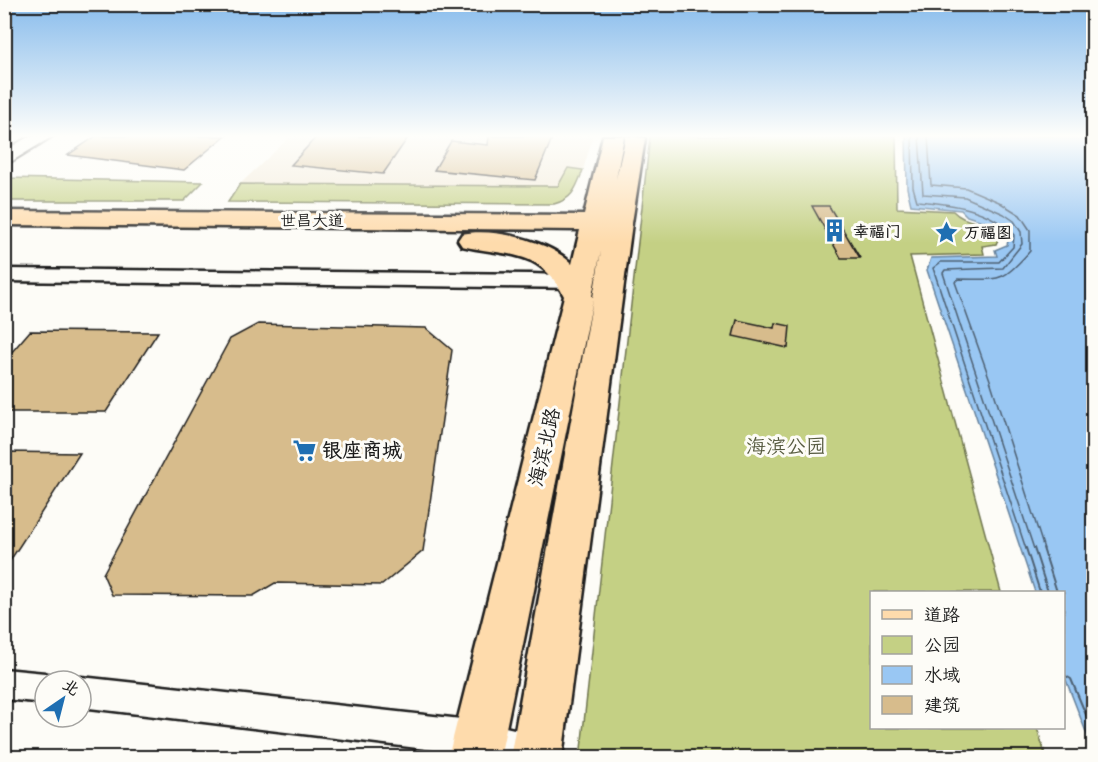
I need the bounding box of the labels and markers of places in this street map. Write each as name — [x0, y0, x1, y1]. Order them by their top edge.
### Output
building icon: 幸福门 — [822, 218, 848, 244]
place icon: 万福图 — [933, 219, 959, 245]
place label: 幸福门 — [853, 221, 901, 245]
place label: 万福图 — [964, 222, 1012, 246]
supermarket icon: 银座商城 — [291, 437, 317, 463]
place label: 银座商城 — [322, 438, 402, 467]

